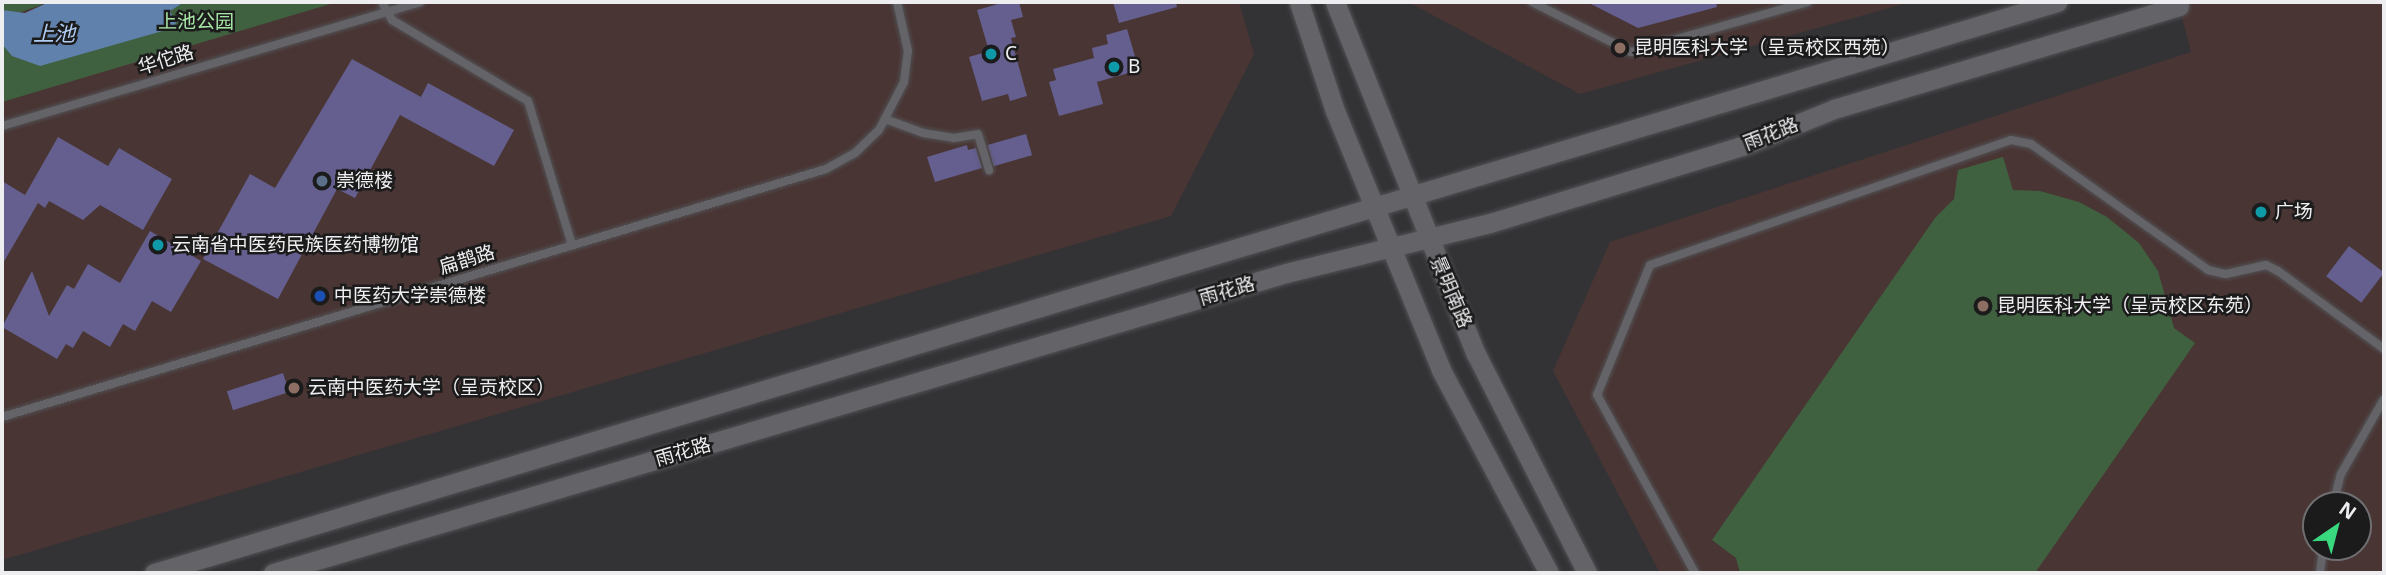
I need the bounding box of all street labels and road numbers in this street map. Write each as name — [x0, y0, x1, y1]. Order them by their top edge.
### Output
street label: 华佗路 — [135, 41, 197, 79]
street label: 雨花路 — [1740, 113, 1802, 155]
street label: 扁鹊路 — [436, 241, 498, 279]
street label: 景明南路 — [1426, 253, 1476, 331]
street label: 雨花路 — [1196, 272, 1258, 310]
street label: 雨花路 — [652, 433, 714, 471]

